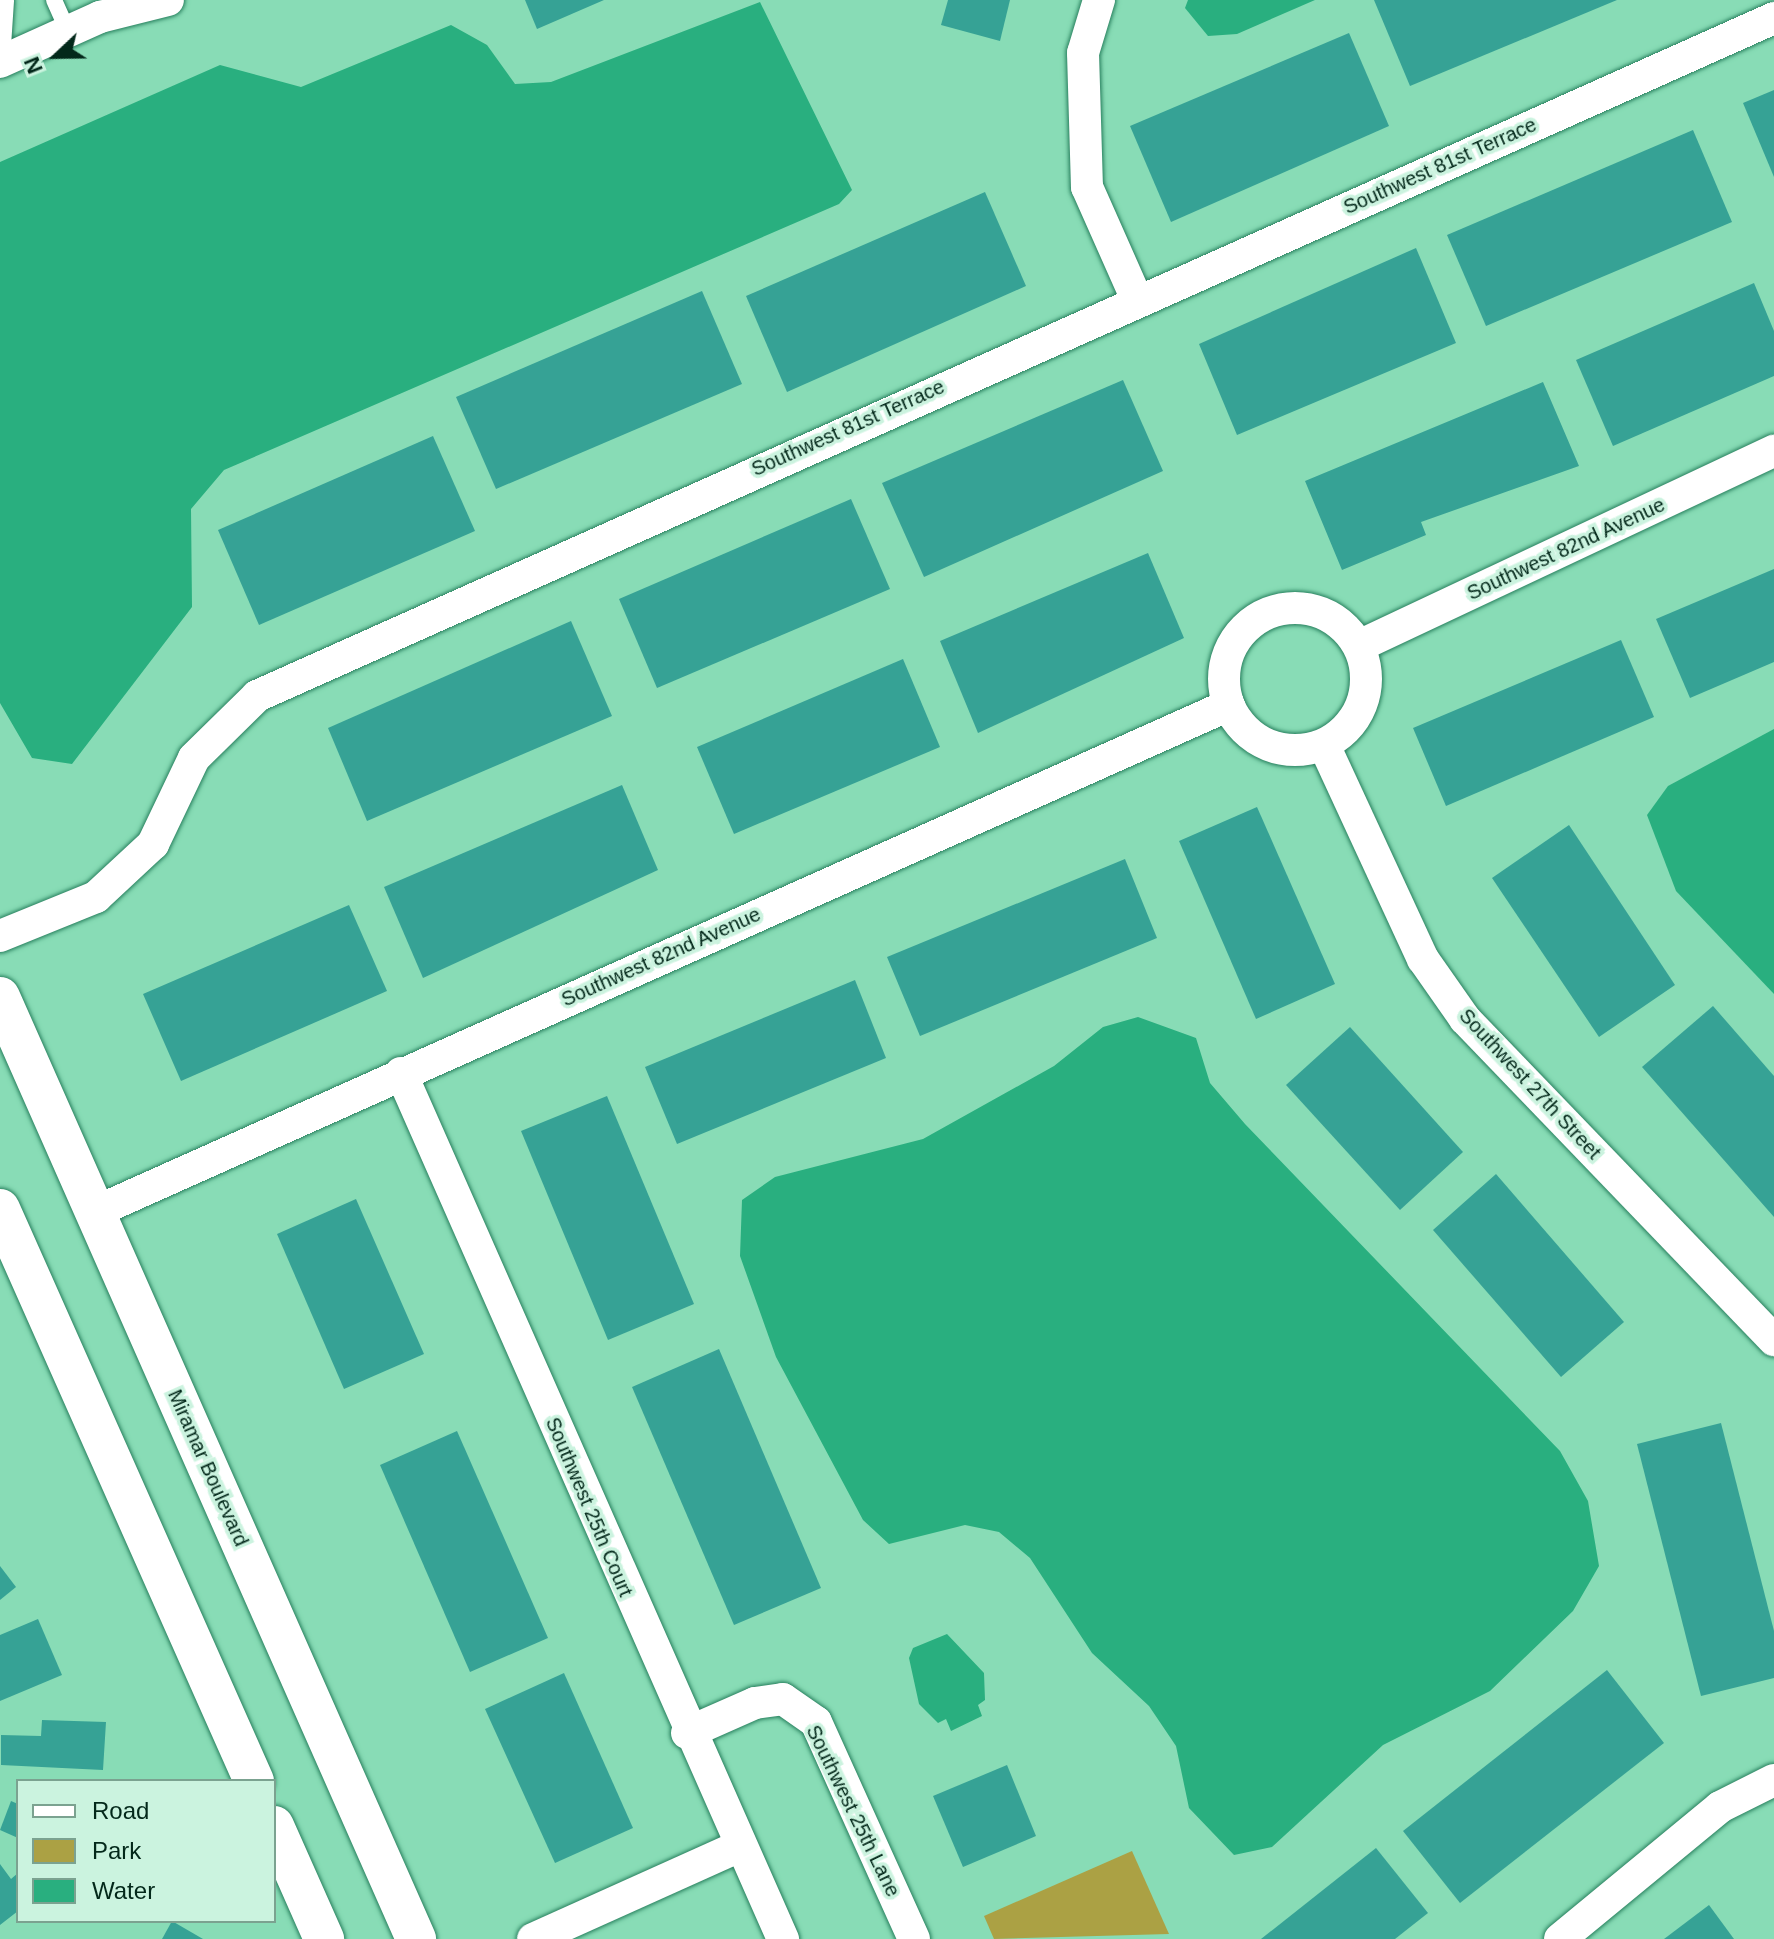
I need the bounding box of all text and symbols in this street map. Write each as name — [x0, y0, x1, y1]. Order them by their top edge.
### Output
north arrow — [16, 16, 96, 96]
text: N — [19, 53, 48, 77]
street label: Southwest 81st Terrace — [1340, 113, 1540, 219]
street label: Southwest 81st Terrace — [748, 375, 948, 481]
street label: Southwest 82nd Avenue — [1463, 492, 1669, 606]
street label: Southwest 82nd Avenue — [557, 902, 765, 1012]
street label: Southwest 27th Street — [1454, 1004, 1606, 1164]
street label: Miramar Boulevard — [163, 1386, 253, 1550]
street label: Southwest 25th Court — [540, 1414, 638, 1600]
street label: Southwest 25th Lane — [801, 1721, 905, 1901]
legend — [16, 1779, 276, 1923]
text: Road — [92, 1797, 149, 1824]
text: Park — [92, 1837, 141, 1864]
text: Water — [92, 1877, 155, 1904]

